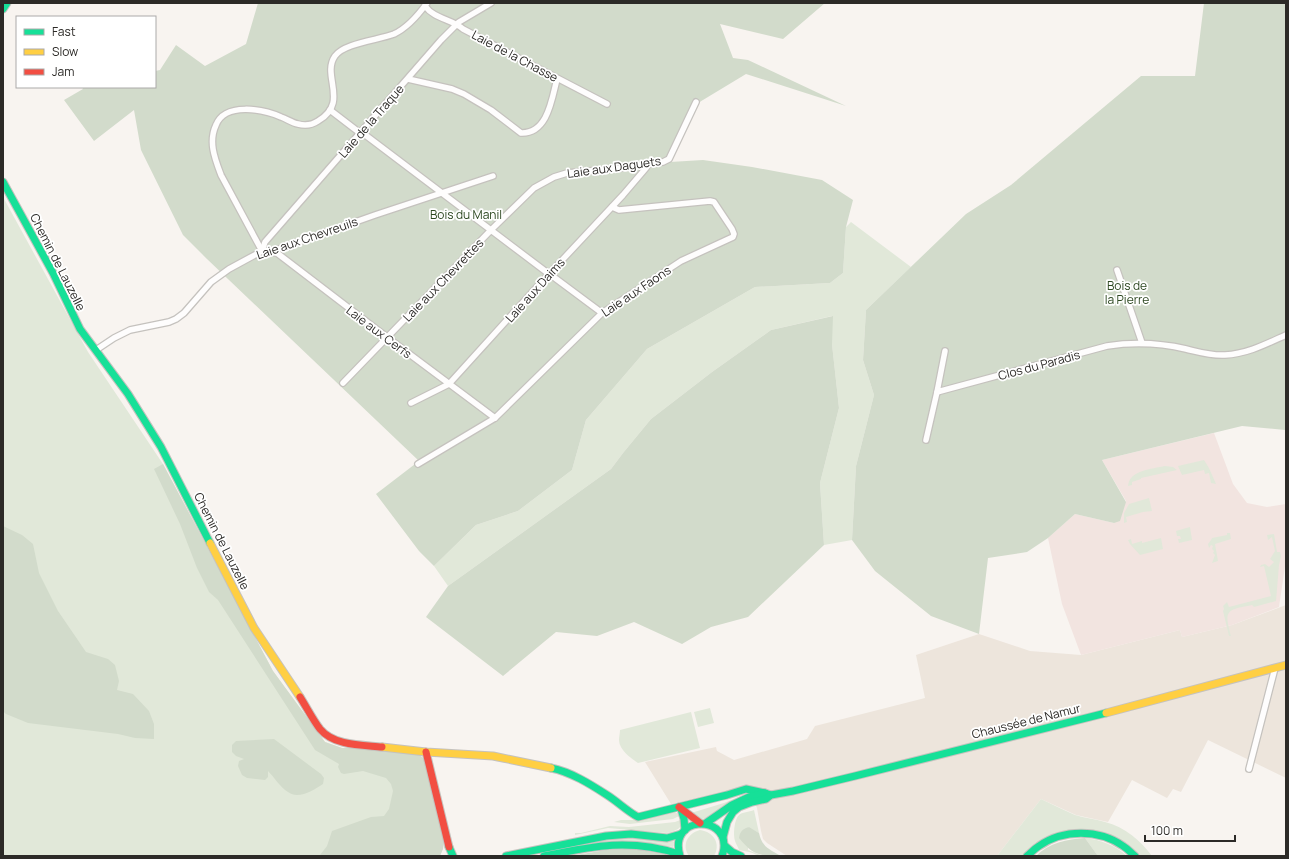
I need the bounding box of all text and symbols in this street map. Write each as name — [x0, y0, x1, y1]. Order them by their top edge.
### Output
legend — [16, 16, 156, 88]
text: Fast — [52, 23, 76, 40]
street label: Laie de la Chasse — [469, 26, 561, 86]
text: Slow — [52, 43, 78, 60]
text: Jam — [52, 63, 74, 80]
street label: Laie de la Traque — [334, 81, 408, 161]
street label: Laie aux Daguets — [566, 152, 662, 182]
park label: Bois du Manil — [430, 206, 502, 223]
street label: Chemin de Lauzelle — [26, 210, 90, 314]
street label: Laie aux Chevreuils — [254, 213, 360, 263]
street label: Laie aux Chevrettes — [399, 235, 487, 325]
street label: Laie aux Daims — [501, 254, 569, 326]
street label: Laie aux Faons — [598, 261, 674, 321]
park label: Bois de la Pierre — [1105, 277, 1149, 308]
street label: Laie aux Cerfs — [343, 302, 415, 362]
street label: Clos du Paradis — [996, 346, 1082, 384]
street label: Chemin de Lauzelle — [190, 489, 254, 593]
street label: Chaussée de Namur — [970, 699, 1083, 743]
scale bar — [1145, 817, 1235, 843]
text: 100 m — [1151, 822, 1183, 839]

